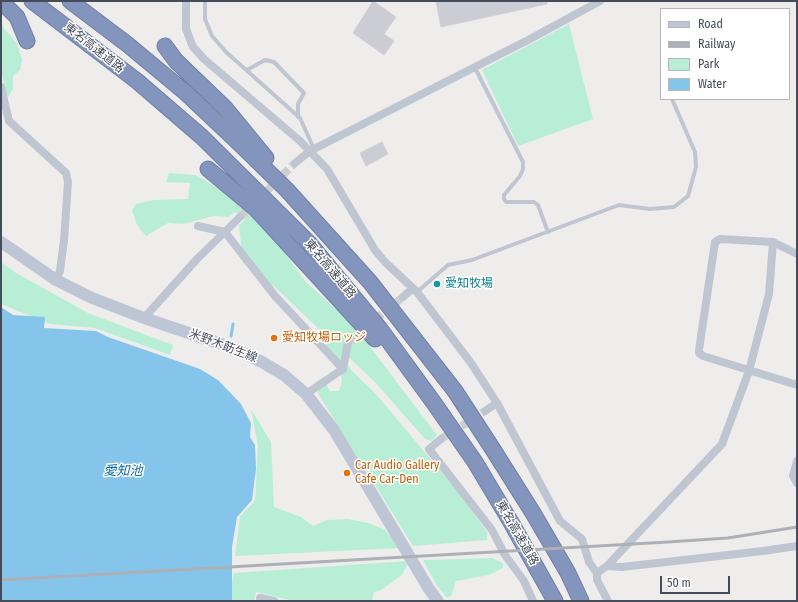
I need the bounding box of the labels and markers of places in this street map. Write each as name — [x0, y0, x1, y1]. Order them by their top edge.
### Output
place label: 愛知牧場 — [445, 277, 493, 291]
marker: 愛知牧場 — [432, 279, 442, 289]
place label: 愛知牧場ロッジ — [282, 331, 366, 345]
marker: 愛知牧場ロッジ — [269, 333, 279, 343]
place label: Car Audio Gallery Cafe Car-Den — [355, 459, 439, 487]
marker: Car Audio Gallery Cafe Car-Den — [342, 468, 352, 478]

